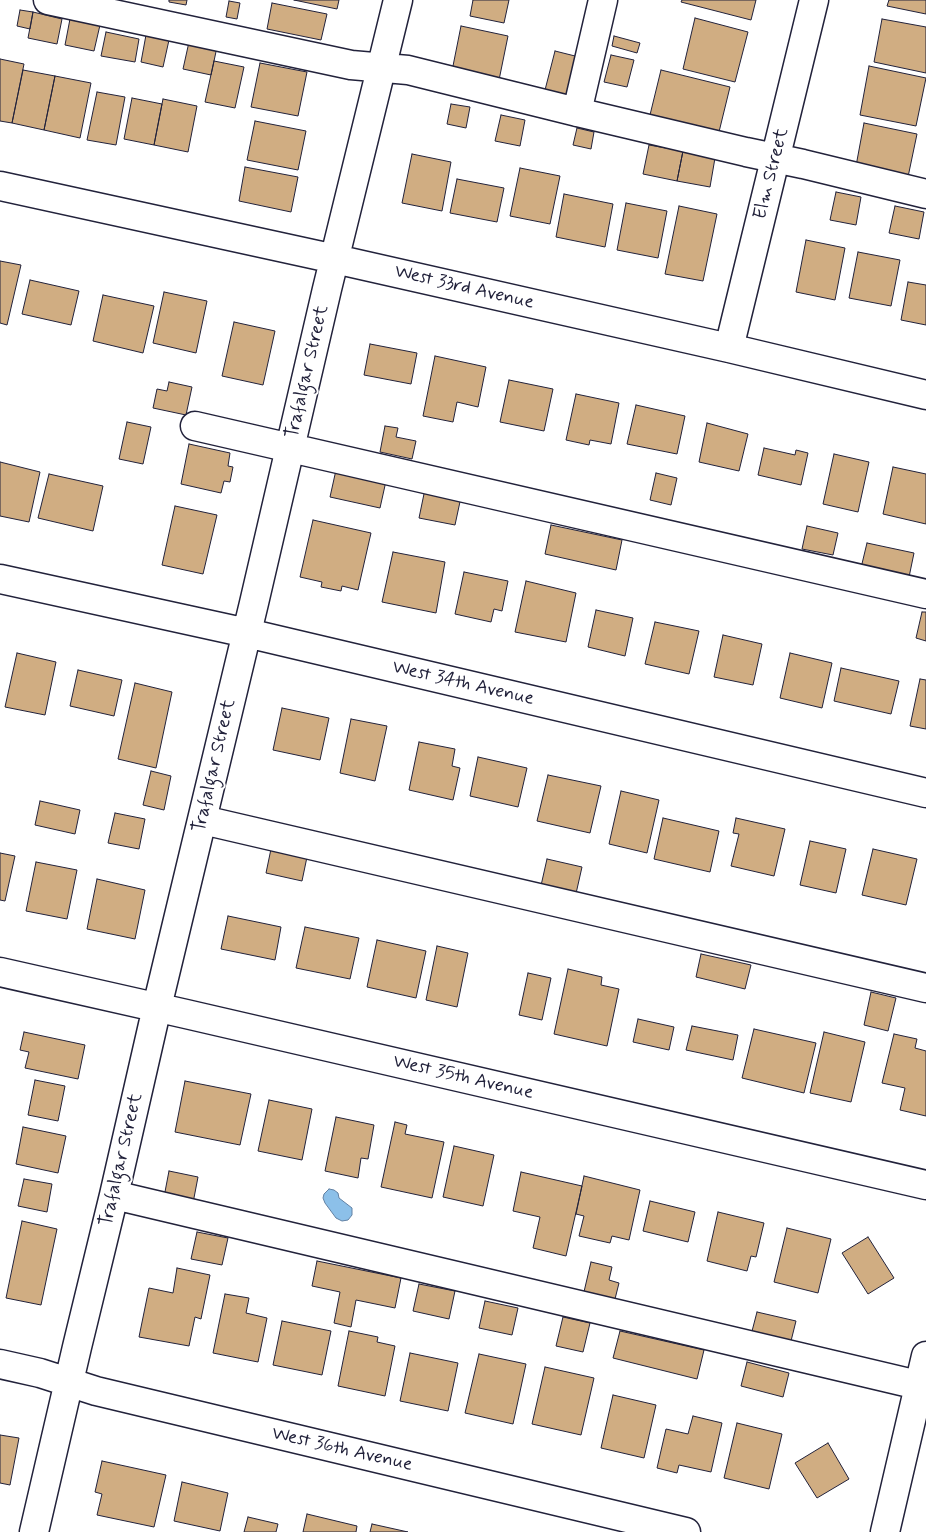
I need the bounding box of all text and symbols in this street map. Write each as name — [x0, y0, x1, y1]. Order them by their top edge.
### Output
street label: Elm Street — [750, 126, 794, 222]
street label: West 33rd Avenue — [392, 261, 536, 315]
street label: Trafalgar Street — [282, 303, 334, 441]
street label: West 34th Avenue — [390, 657, 536, 711]
street label: Trafalgar Street — [189, 697, 241, 835]
street label: West 35th Avenue — [391, 1051, 535, 1105]
street label: Trafalgar Street — [96, 1091, 148, 1229]
street label: West 36th Avenue — [269, 1423, 415, 1477]

